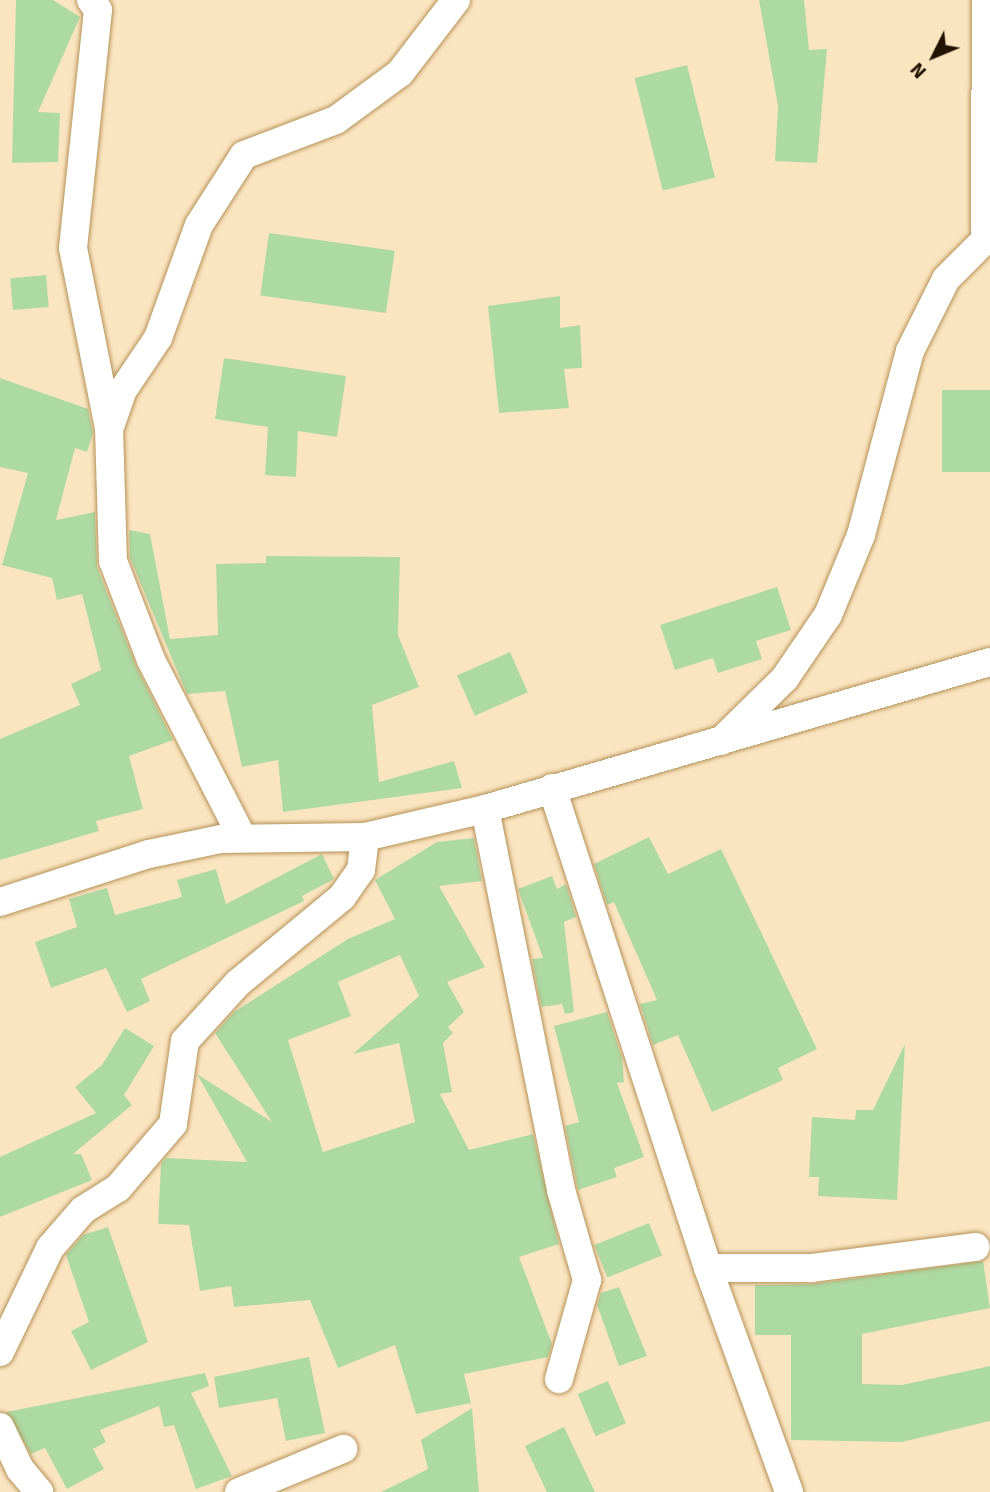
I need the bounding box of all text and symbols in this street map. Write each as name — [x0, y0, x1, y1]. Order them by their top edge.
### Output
north arrow — [899, 21, 969, 91]
text: N — [905, 57, 932, 83]

